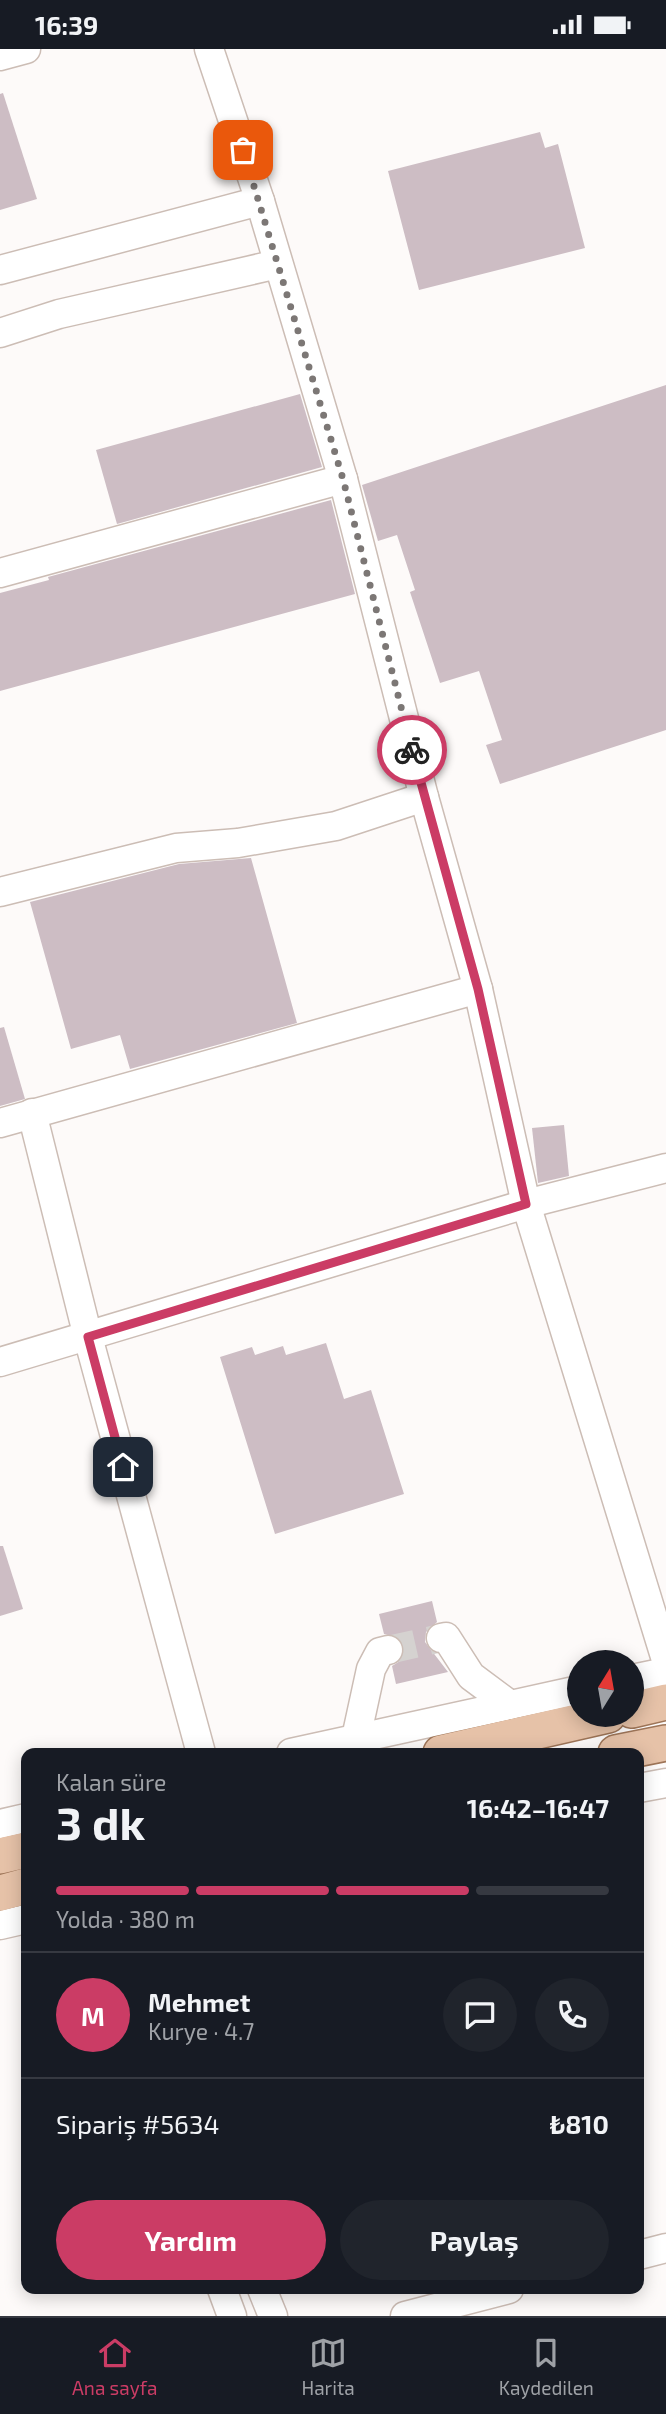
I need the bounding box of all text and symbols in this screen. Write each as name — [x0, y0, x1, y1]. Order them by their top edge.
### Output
text: 16:39 — [35, 9, 98, 40]
pin — [213, 120, 273, 180]
icon: bag — [224, 131, 262, 169]
courier — [377, 715, 447, 785]
icon: bike — [393, 731, 431, 769]
pin — [93, 1437, 153, 1497]
icon: home — [104, 1448, 142, 1486]
north arrow — [567, 1650, 644, 1727]
map controls — [567, 1650, 644, 1727]
text: Kalan süre — [56, 1768, 166, 1796]
text: 16:42–16:47 — [467, 1792, 609, 1823]
text: 3 dk — [56, 1794, 145, 1849]
text: Yolda · 380 m — [56, 1905, 195, 1933]
button: chat — [443, 1978, 517, 2052]
button: phone — [535, 1978, 609, 2052]
text: Mehmet — [148, 1986, 250, 2017]
text: M — [81, 2000, 105, 2031]
text: Kurye · 4.7 — [148, 2017, 254, 2045]
text: Sipariş #5634 — [56, 2108, 219, 2139]
text: ₺810 — [550, 2108, 609, 2139]
button: Yardım — [56, 2200, 326, 2280]
button: Paylaş — [340, 2200, 609, 2280]
tab: Ana sayfa — [72, 2334, 157, 2399]
tab: Harita — [301, 2334, 355, 2399]
tab: Kaydedilen — [499, 2334, 594, 2399]

